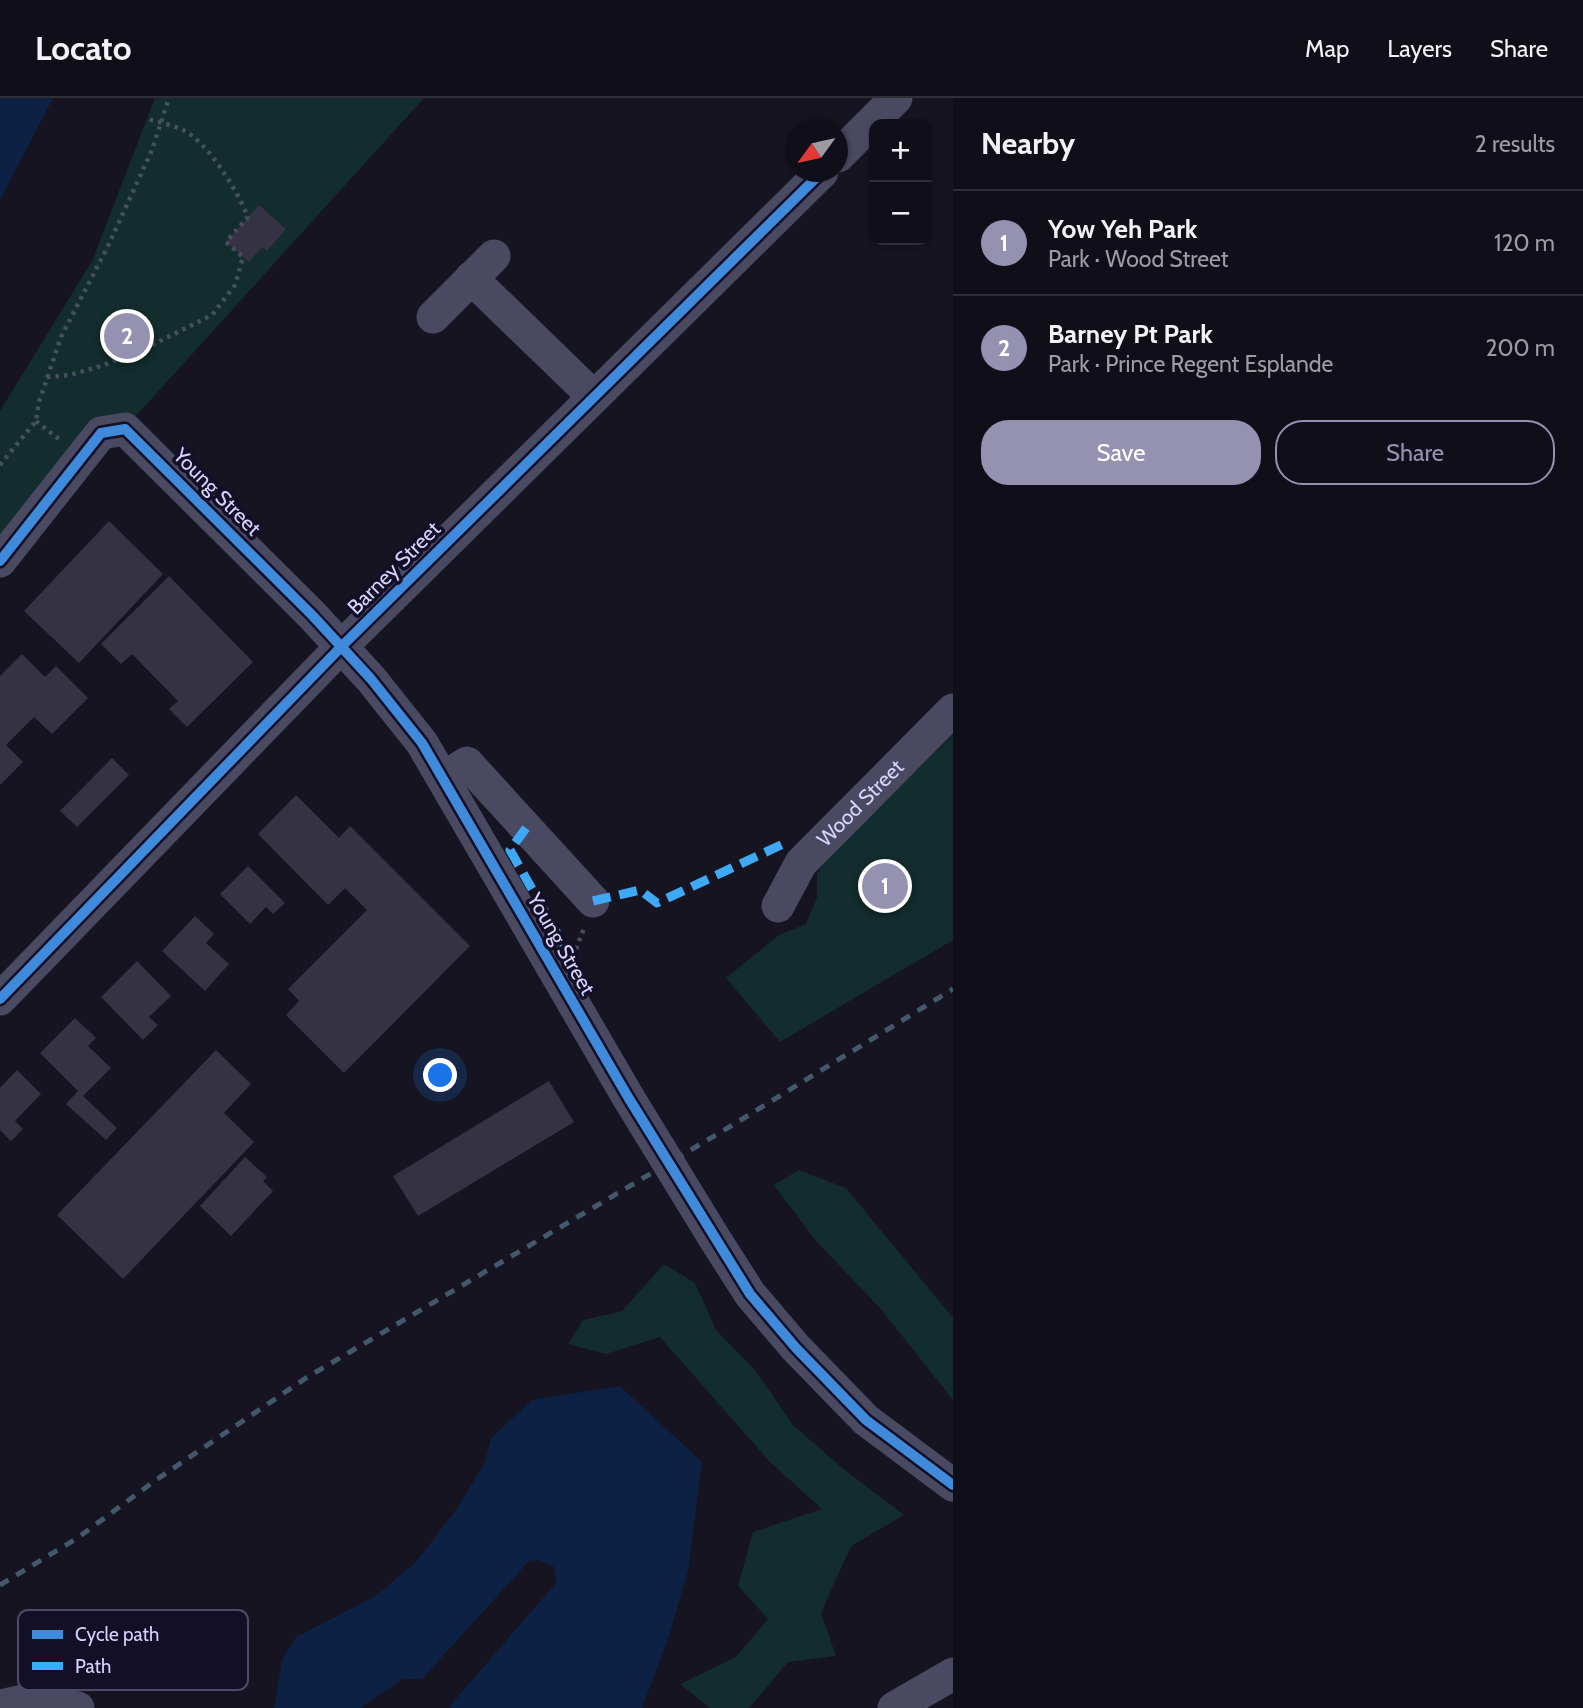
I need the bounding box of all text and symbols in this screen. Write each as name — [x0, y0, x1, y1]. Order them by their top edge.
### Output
text: Locato — [35, 28, 131, 68]
text: Map — [1305, 34, 1349, 63]
text: Layers — [1387, 34, 1452, 63]
text: Share — [1490, 34, 1548, 63]
north arrow — [785, 119, 848, 182]
map controls — [869, 119, 932, 245]
button: + — [869, 119, 932, 182]
text: Nearby — [981, 125, 1075, 162]
text: 2 results — [1475, 130, 1555, 158]
button: − — [869, 182, 932, 245]
text: Yow Yeh Park — [1048, 213, 1197, 245]
text: 1 — [1000, 229, 1008, 257]
text: 120 m — [1494, 229, 1555, 257]
text: Park · Wood Street — [1048, 245, 1228, 273]
pin: 2 — [104, 310, 150, 362]
text: Barney Pt Park — [1048, 318, 1213, 350]
text: 2 — [998, 334, 1010, 362]
text: 200 m — [1485, 334, 1555, 362]
text: Park · Prince Regent Esplande — [1048, 350, 1333, 378]
button: Save — [981, 420, 1261, 485]
button: Share — [1275, 420, 1555, 485]
street label: Young Street — [168, 442, 266, 541]
street label: Barney Street — [342, 516, 445, 619]
street label: Wood Street — [811, 754, 909, 852]
pin: 1 — [862, 860, 908, 912]
street label: Young Street — [522, 887, 601, 999]
your location — [423, 1058, 457, 1092]
legend — [18, 1610, 248, 1690]
text: Cycle path — [75, 1623, 159, 1646]
text: Path — [75, 1655, 111, 1678]

